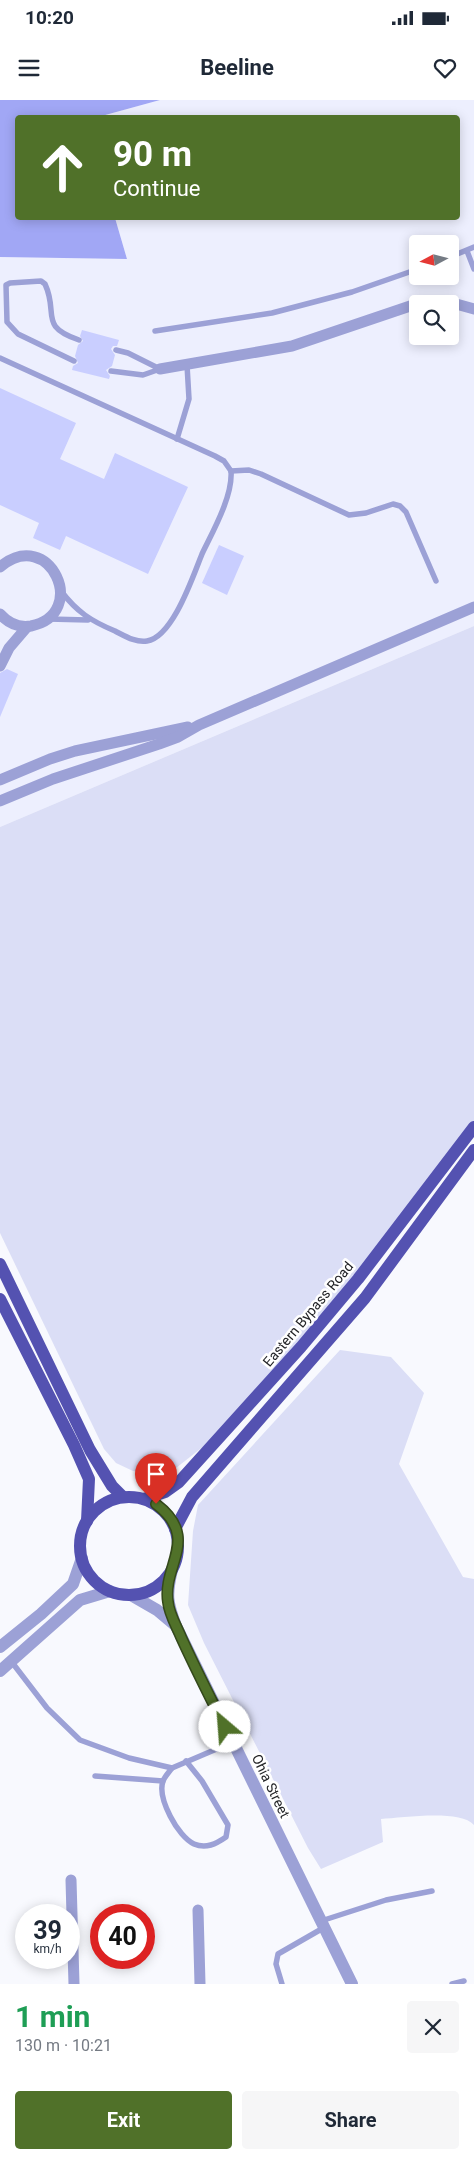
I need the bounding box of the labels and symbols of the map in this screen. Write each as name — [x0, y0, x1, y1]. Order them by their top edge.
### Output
north arrow — [409, 235, 459, 285]
street label: Eastern Bypass Road — [260, 1258, 356, 1370]
pin — [135, 1453, 177, 1504]
position arrow — [198, 1700, 250, 1752]
street label: Ohia Street — [249, 1752, 293, 1821]
speed limit sign: 40 — [90, 1904, 155, 1969]

